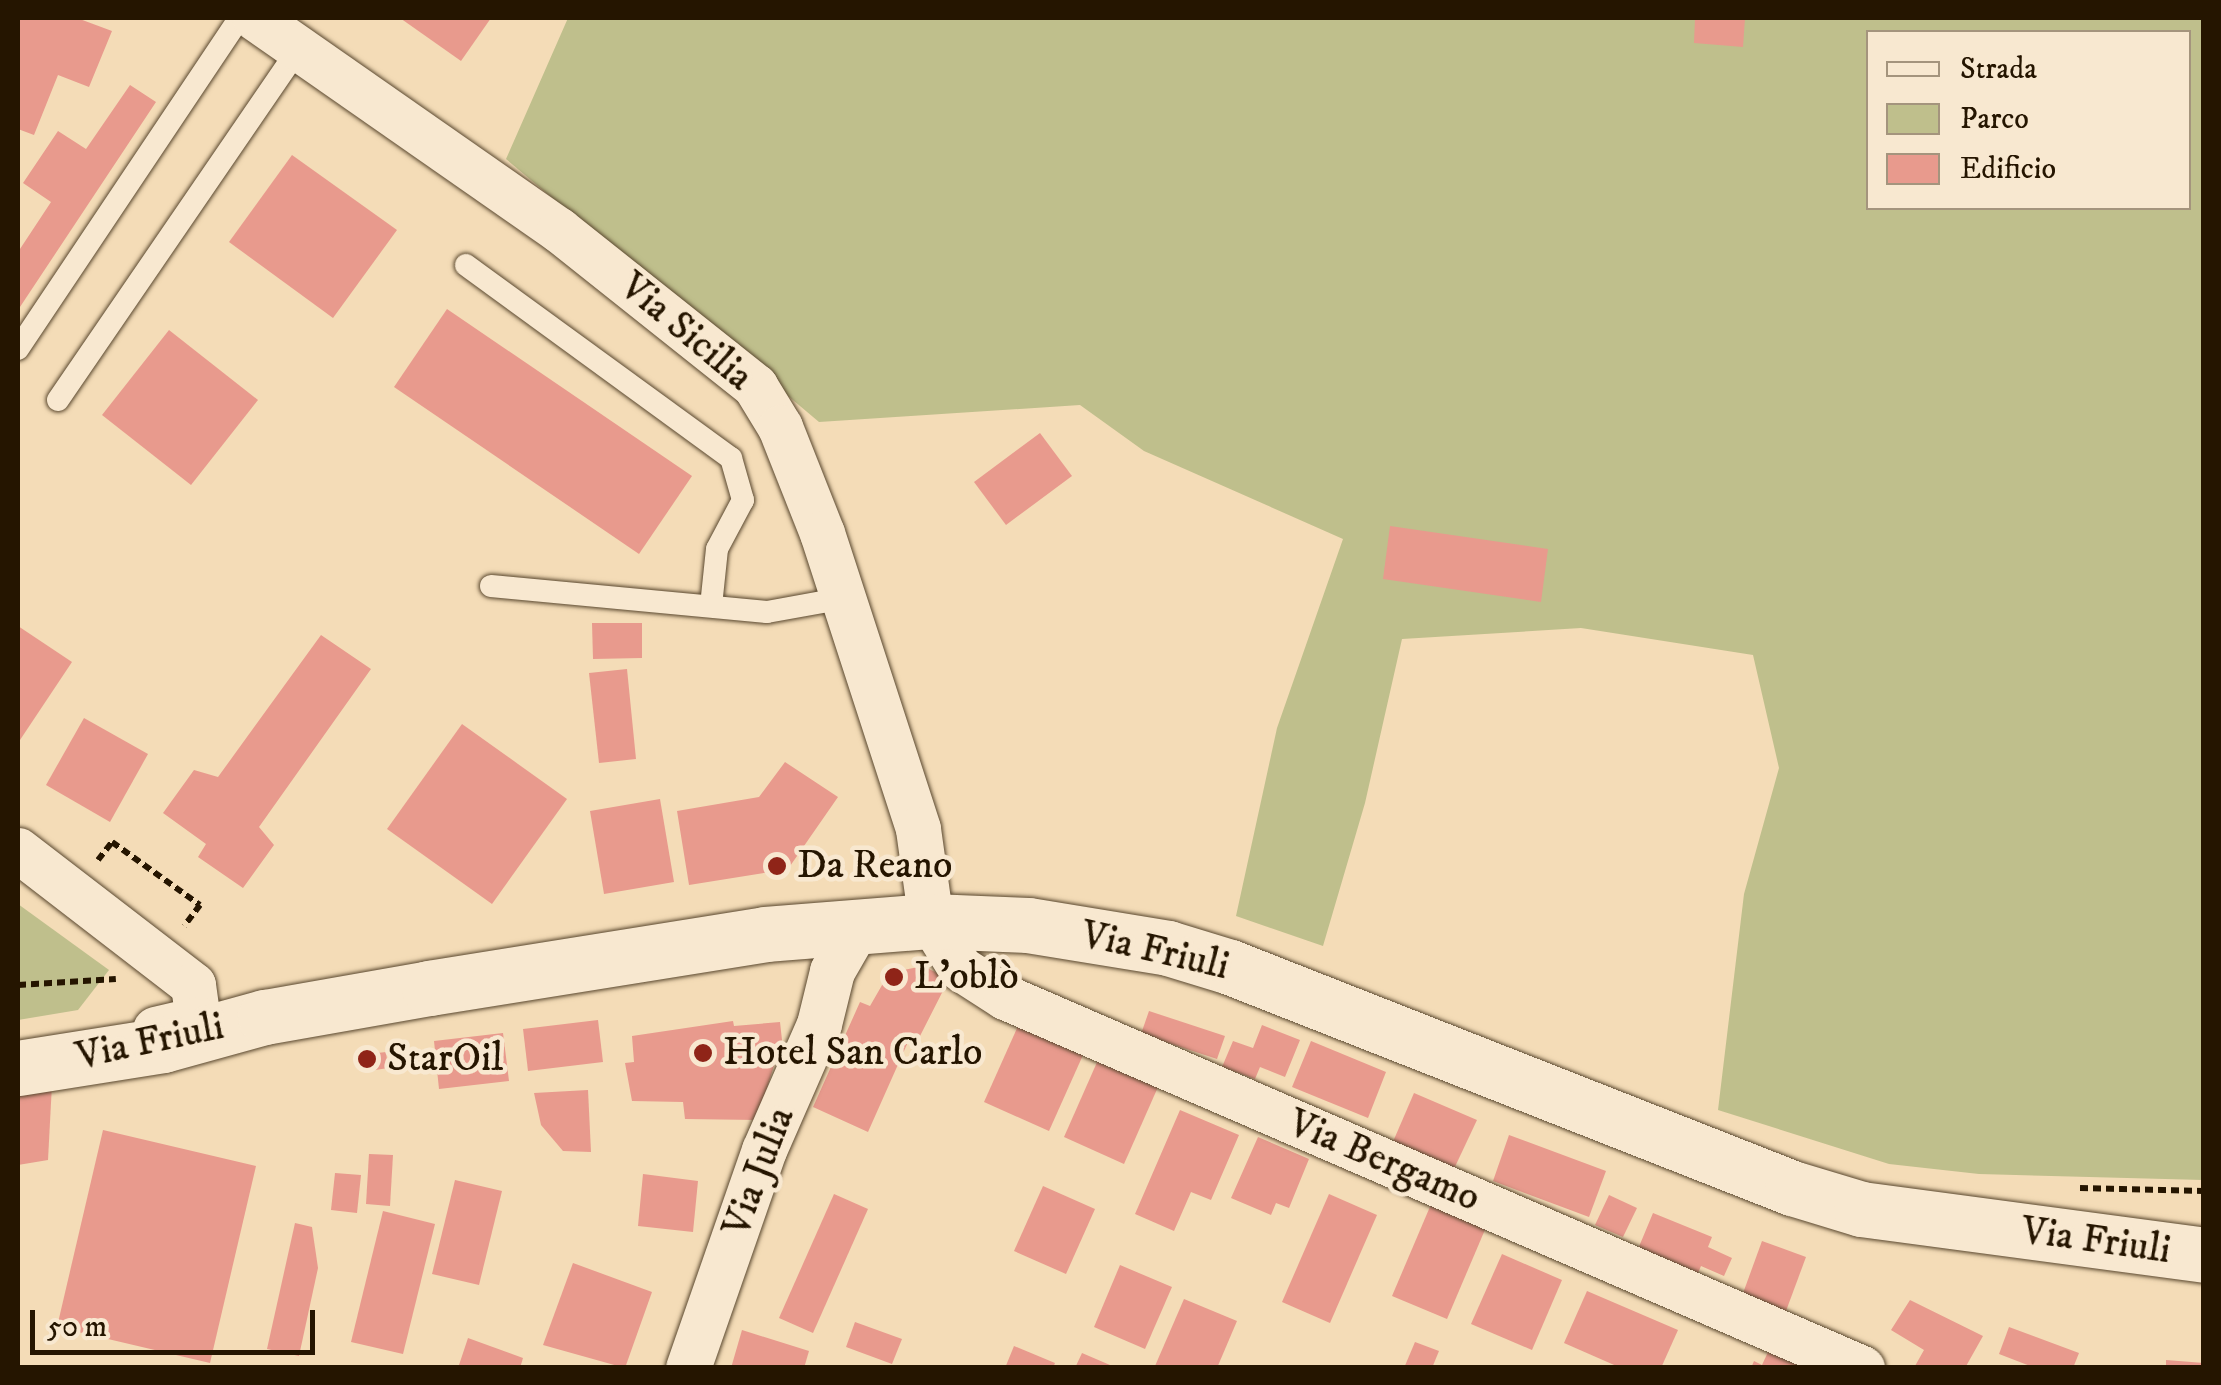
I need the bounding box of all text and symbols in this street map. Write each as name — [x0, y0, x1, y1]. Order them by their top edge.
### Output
legend — [1866, 30, 2191, 210]
text: Strada — [1960, 51, 2037, 88]
text: Parco — [1960, 101, 2029, 138]
text: Edificio — [1960, 151, 2056, 188]
street label: Via Sicilia — [610, 262, 762, 402]
place label: Da Reano — [797, 842, 953, 890]
marker: Da Reano — [766, 855, 788, 877]
street label: Via Friuli — [1076, 911, 1234, 991]
place label: L'oblò — [914, 953, 1019, 1001]
marker: L'oblò — [883, 966, 905, 988]
street label: Via Friuli — [72, 1003, 228, 1081]
place label: Hotel San Carlo — [723, 1029, 982, 1077]
place label: StarOil — [387, 1035, 503, 1083]
marker: Hotel San Carlo — [692, 1042, 714, 1064]
marker: StarOil — [356, 1048, 378, 1070]
street label: Via Bergamo — [1281, 1099, 1487, 1223]
street label: Via Julia — [712, 1101, 806, 1243]
street label: Via Friuli — [2018, 1207, 2174, 1275]
scale bar — [35, 1290, 320, 1352]
text: 50 m — [47, 1309, 107, 1346]

